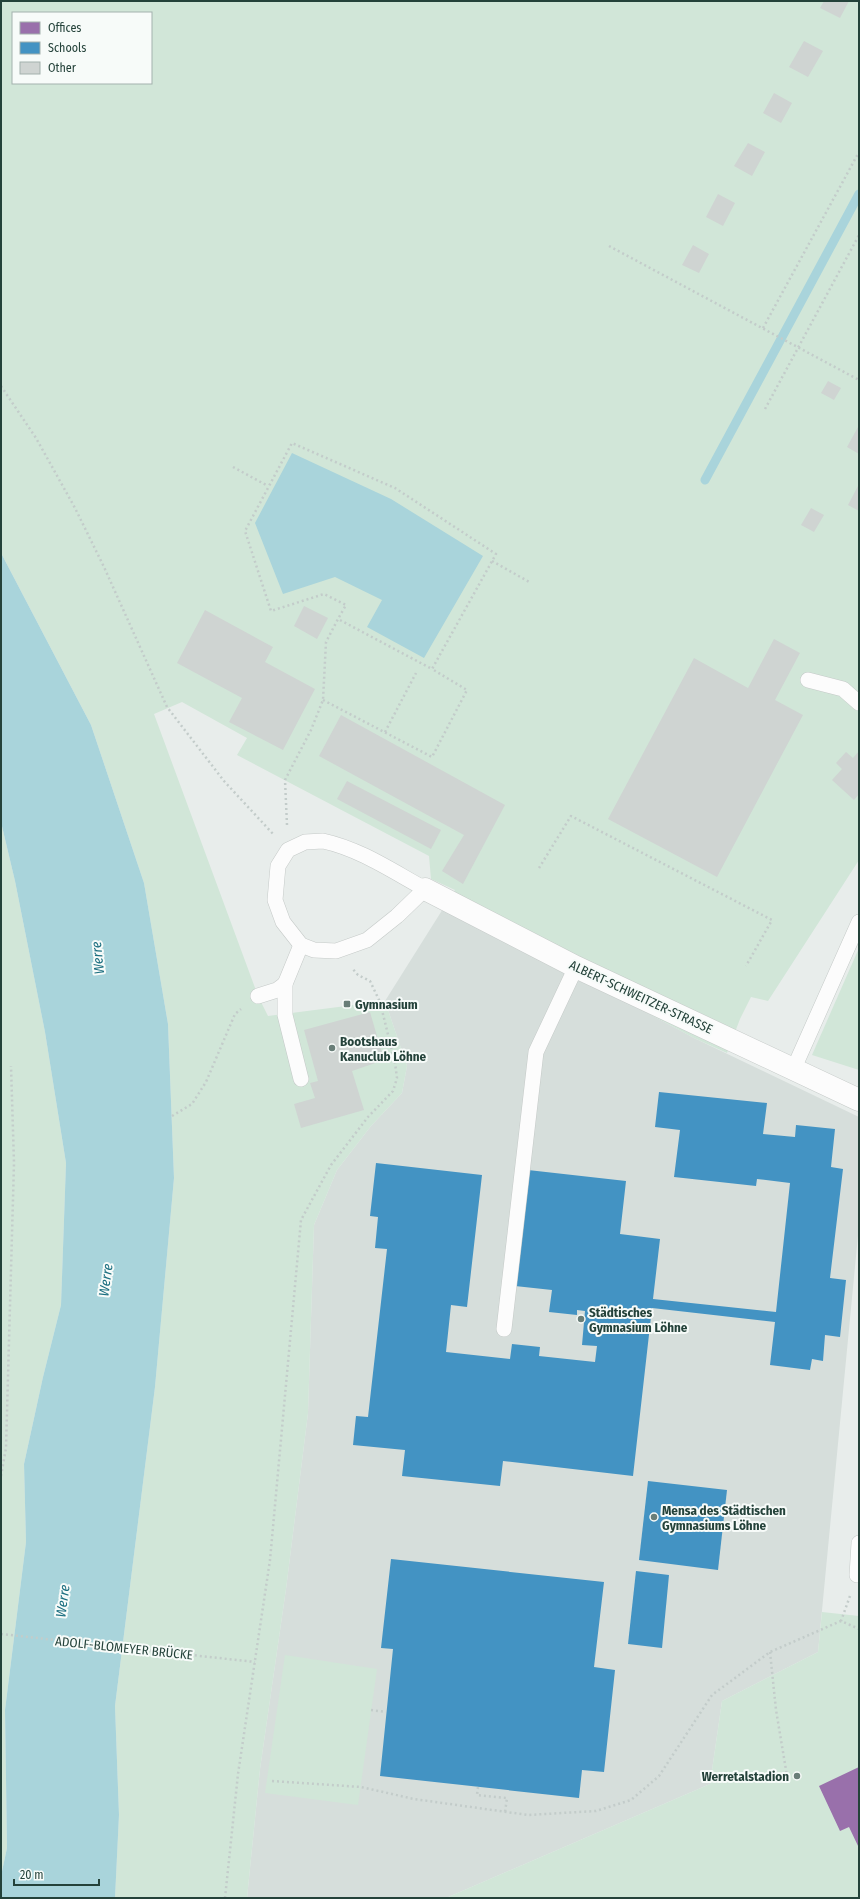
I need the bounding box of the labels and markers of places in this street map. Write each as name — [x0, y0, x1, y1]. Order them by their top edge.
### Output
place label: Gymnasium — [355, 997, 418, 1012]
marker: Gymnasium — [342, 999, 352, 1009]
place label: Bootshaus Kanuclub Löhne — [340, 1034, 427, 1064]
marker: Bootshaus Kanuclub Löhne — [327, 1043, 337, 1053]
place label: Städtisches Gymnasium Löhne — [589, 1305, 688, 1335]
marker: Städtisches Gymnasium Löhne — [576, 1314, 586, 1324]
place label: Mensa des Städtischen Gymnasiums Löhne — [662, 1503, 786, 1533]
marker: Mensa des Städtischen Gymnasiums Löhne — [649, 1512, 659, 1522]
place label: Werretalstadion — [702, 1769, 789, 1784]
marker: Werretalstadion — [792, 1771, 802, 1781]

